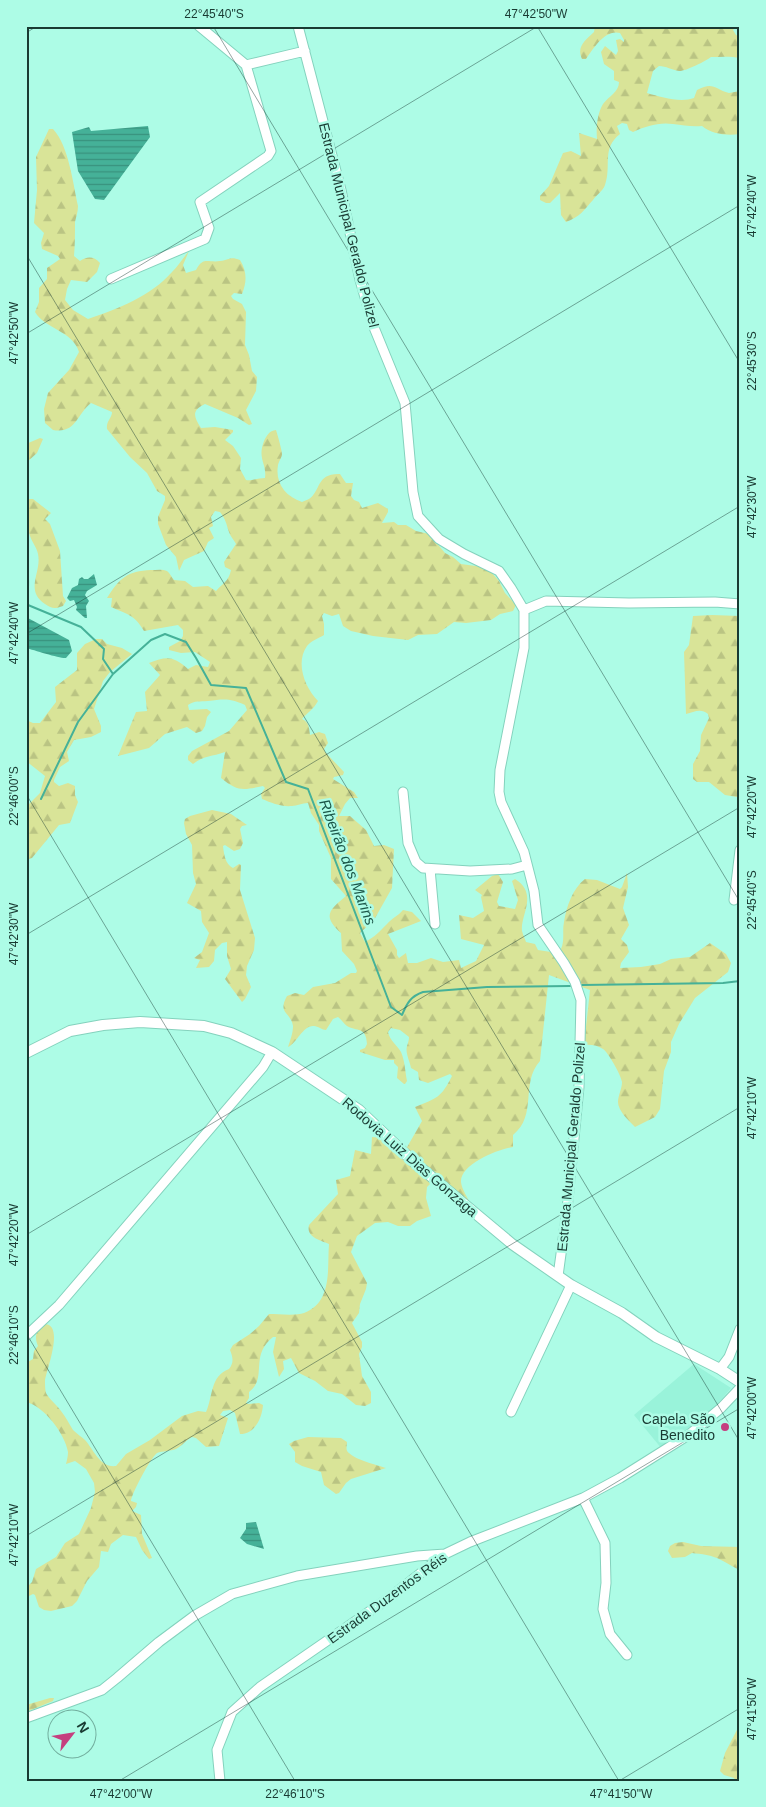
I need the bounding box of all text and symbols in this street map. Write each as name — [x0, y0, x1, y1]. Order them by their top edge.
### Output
text: 22°45'40"S — [184, 7, 244, 21]
text: 47°42'50"W — [505, 7, 568, 21]
street label: Estrada Municipal Geraldo Polizel — [316, 121, 382, 329]
text: 47°42'40"W — [745, 174, 759, 237]
text: 47°42'50"W — [7, 301, 21, 364]
text: 22°45'30"S — [745, 331, 759, 391]
text: 47°42'30"W — [745, 475, 759, 538]
text: 47°42'40"W — [7, 601, 21, 664]
text: 22°46'00"S — [7, 766, 21, 826]
text: 47°42'20"W — [745, 775, 759, 838]
water label: Ribeirão dos Marins — [316, 797, 380, 928]
text: 22°45'40"S — [745, 870, 759, 930]
text: 47°42'30"W — [7, 902, 21, 965]
street label: Estrada Municipal Geraldo Polizel — [554, 1042, 588, 1252]
text: 47°42'10"W — [745, 1076, 759, 1139]
street label: Rodovia Luiz Dias Gonzaga — [339, 1094, 481, 1220]
text: 47°42'20"W — [7, 1203, 21, 1266]
text: 22°46'10"S — [7, 1305, 21, 1365]
text: 47°42'00"W — [745, 1376, 759, 1439]
place label: Capela São Benedito — [642, 1411, 715, 1443]
marker: Capela São Benedito — [719, 1421, 731, 1433]
text: 47°42'10"W — [7, 1503, 21, 1566]
street label: Estrada Duzentos Réis — [324, 1549, 450, 1647]
text: 47°41'50"W — [745, 1677, 759, 1740]
north arrow — [48, 1710, 98, 1760]
text: N — [74, 1719, 93, 1736]
text: 47°42'00"W — [90, 1787, 153, 1801]
text: 22°46'10"S — [265, 1787, 325, 1801]
text: 47°41'50"W — [590, 1787, 653, 1801]

